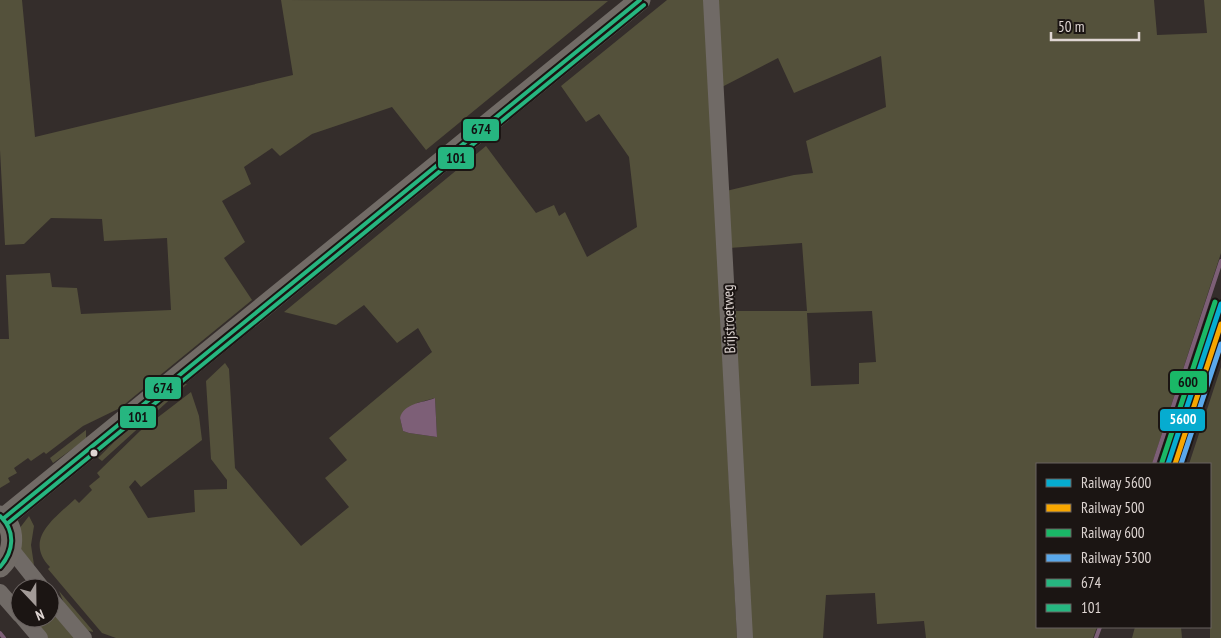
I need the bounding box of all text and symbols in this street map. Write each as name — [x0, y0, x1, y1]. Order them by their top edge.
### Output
scale bar — [1051, 10, 1138, 42]
text: 50 m — [1058, 17, 1084, 36]
line badge: 674 — [462, 118, 500, 142]
text: 674 — [471, 120, 491, 138]
line badge: 101 — [437, 146, 475, 170]
text: 101 — [446, 149, 466, 167]
street label: Brijstroetweg — [718, 284, 739, 354]
line badge: 600 — [1169, 370, 1208, 394]
text: 600 — [1178, 373, 1198, 391]
line badge: 674 — [144, 376, 182, 400]
text: 674 — [153, 379, 173, 397]
line badge: 101 — [119, 405, 157, 429]
text: 101 — [128, 408, 148, 426]
line badge: 5600 — [1159, 408, 1206, 432]
text: 5600 — [1170, 410, 1197, 428]
unlabelled marker — [89, 448, 99, 458]
legend — [1036, 463, 1211, 628]
text: Railway 5600 — [1081, 473, 1151, 492]
text: Railway 500 — [1081, 498, 1145, 517]
text: Railway 600 — [1081, 523, 1145, 542]
text: Railway 5300 — [1081, 548, 1151, 567]
text: 674 — [1081, 573, 1102, 592]
north arrow — [10, 578, 60, 628]
text: 101 — [1081, 598, 1101, 617]
text: N — [33, 605, 47, 625]

